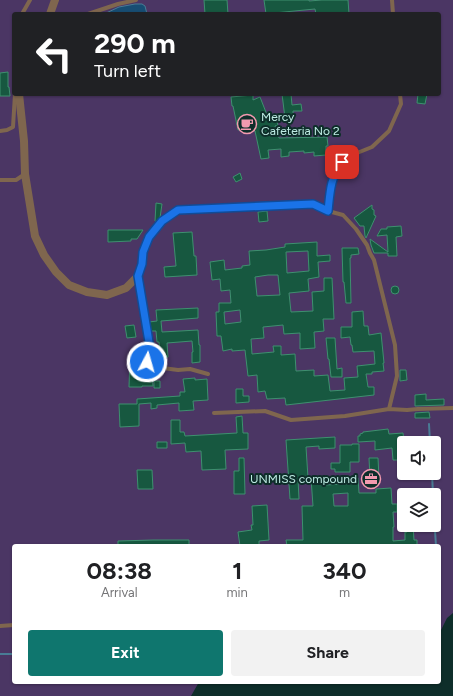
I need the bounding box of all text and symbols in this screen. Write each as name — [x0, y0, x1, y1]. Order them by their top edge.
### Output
text: 290 m — [94, 26, 176, 60]
icon: left — [28, 28, 80, 80]
text: Turn left — [94, 60, 161, 82]
place label: Mercy Cafeteria No 2 — [261, 110, 340, 138]
cafe icon: Mercy Cafeteria No 2 — [236, 113, 258, 135]
pin — [325, 145, 359, 179]
icon: arrive — [331, 151, 353, 173]
position arrow — [126, 341, 168, 383]
map controls — [397, 436, 441, 532]
button: sound — [397, 436, 441, 480]
office icon: UNMISS compound — [360, 468, 382, 490]
place label: UNMISS compound — [250, 472, 357, 486]
button: layers — [397, 488, 441, 532]
text: 08:38 — [87, 556, 152, 585]
text: 1 — [232, 556, 242, 585]
text: 340 — [322, 556, 366, 585]
text: Arrival — [101, 585, 138, 600]
text: min — [227, 585, 248, 600]
text: m — [339, 585, 350, 600]
button: Exit — [28, 630, 223, 676]
button: Share — [231, 630, 425, 676]

